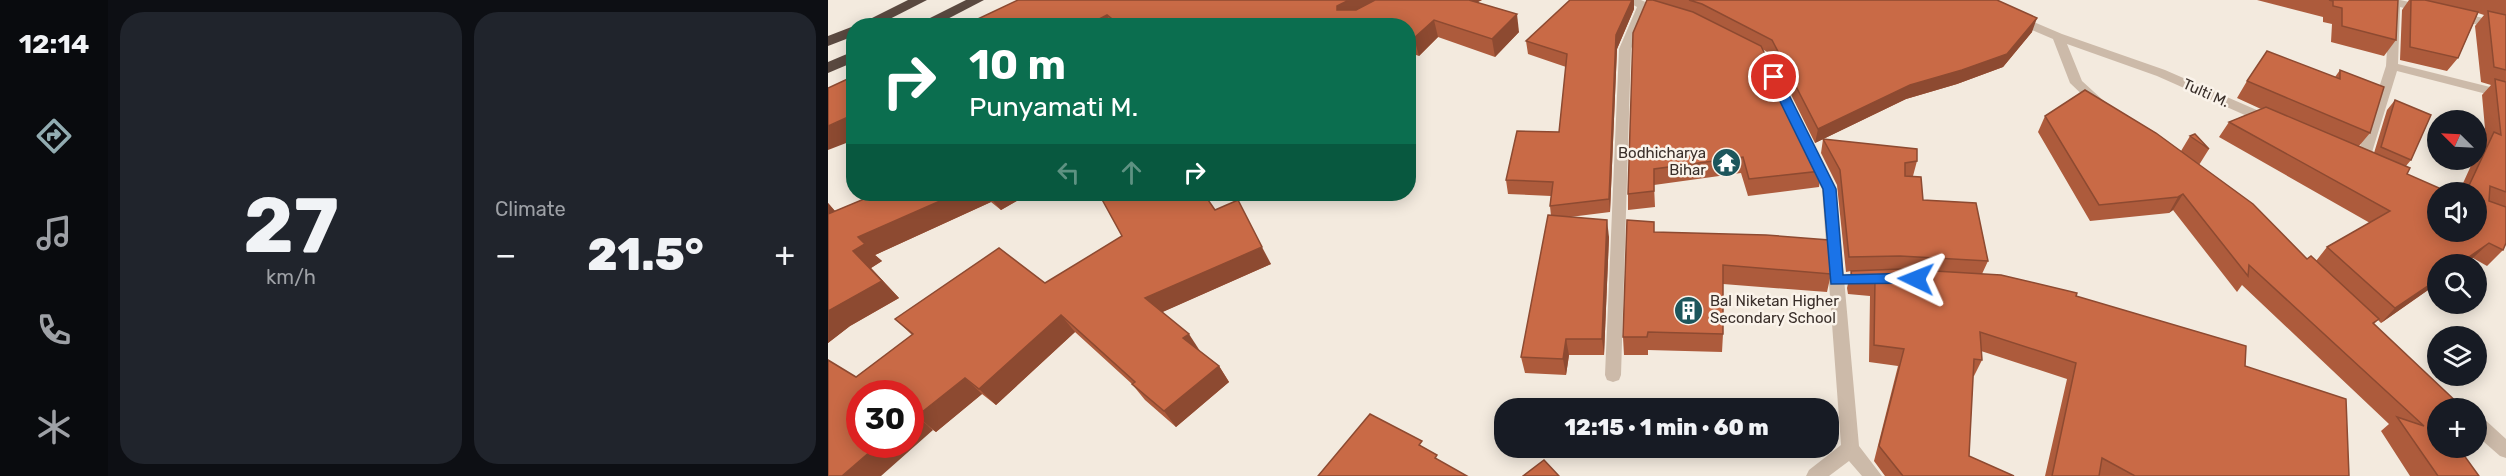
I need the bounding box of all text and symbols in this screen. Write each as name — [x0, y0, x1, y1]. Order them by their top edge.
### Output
text: 12:14 — [19, 28, 89, 60]
text: 10 m — [969, 40, 1066, 90]
icon: right — [870, 42, 948, 120]
pin — [1748, 51, 1799, 102]
icon: arrive — [1757, 60, 1790, 93]
street label: Tulti M. — [2180, 75, 2232, 111]
text: Punyamati M. — [969, 91, 1138, 123]
north arrow — [2427, 110, 2487, 170]
map controls — [2427, 110, 2487, 458]
icon: directions — [33, 115, 75, 157]
place label: Bodhicharya Bihar — [1618, 144, 1706, 179]
temple icon: Bodhicharya Bihar — [1711, 146, 1743, 178]
icon: left — [1052, 156, 1085, 189]
icon: ahead — [1115, 156, 1148, 189]
icon: right — [1178, 156, 1211, 189]
text: 27 — [243, 179, 339, 272]
button: sound — [2427, 182, 2487, 242]
text: Climate — [495, 197, 566, 221]
icon: music — [33, 212, 75, 254]
text: 21.5° — [587, 228, 704, 281]
text: − — [495, 235, 516, 274]
text: + — [774, 235, 795, 274]
position arrow — [1884, 247, 1948, 311]
button: search — [2427, 254, 2487, 314]
text: km/h — [266, 265, 316, 289]
place label: Bal Niketan Higher Secondary School — [1710, 292, 1839, 327]
building icon: Bal Niketan Higher Secondary School — [1673, 294, 1705, 326]
icon: phone — [33, 309, 75, 351]
button: layers — [2427, 326, 2487, 386]
speed limit sign: 30 — [846, 380, 924, 458]
button: + — [2427, 398, 2487, 458]
icon: climate — [33, 406, 75, 448]
text: 12:15 · 1 min · 60 m — [1564, 414, 1769, 441]

